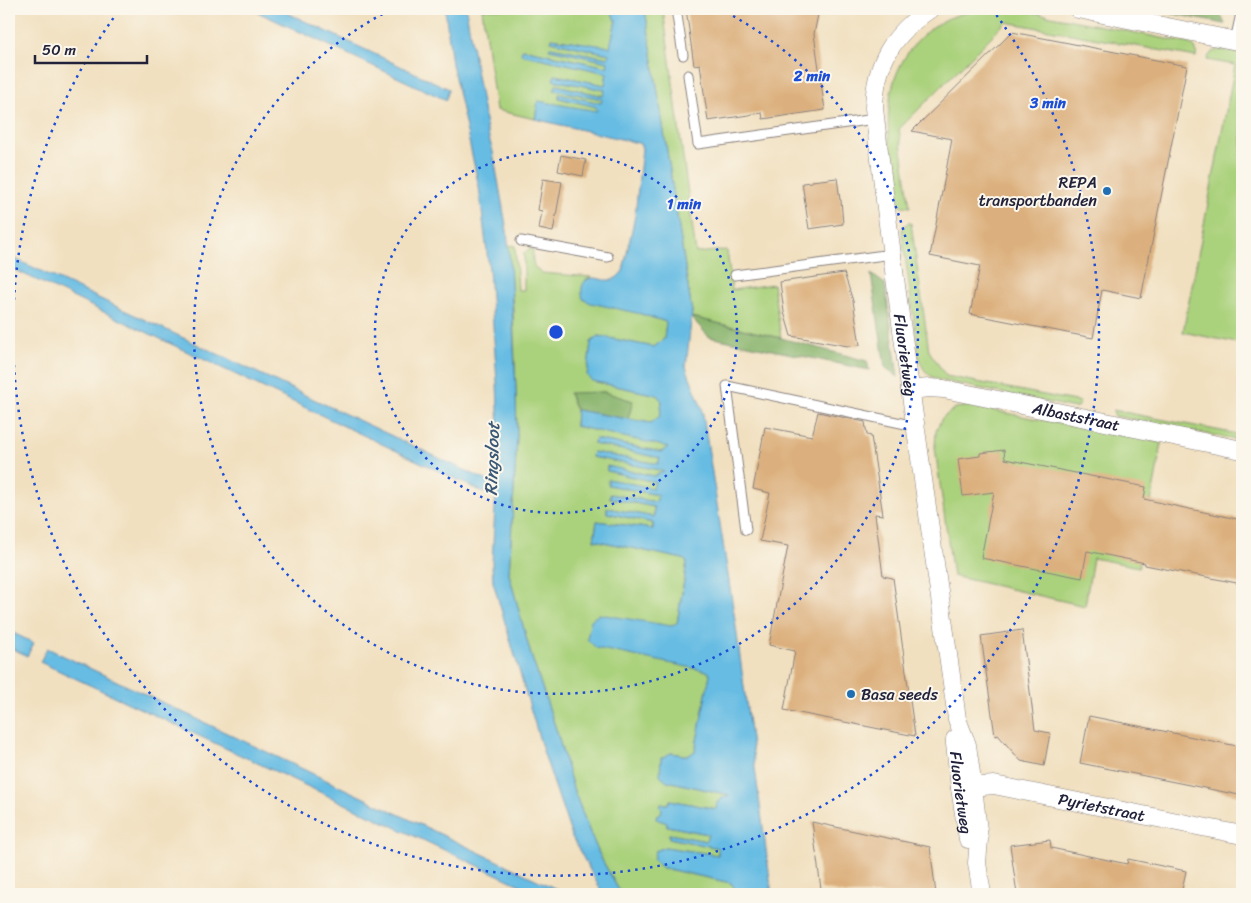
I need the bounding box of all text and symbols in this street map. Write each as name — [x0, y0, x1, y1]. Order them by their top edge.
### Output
scale bar — [35, 32, 148, 64]
text: 50 m — [42, 37, 77, 63]
text: 2 min — [793, 63, 831, 89]
text: 3 min — [1029, 90, 1067, 116]
place label: REPA transportbanden — [979, 168, 1097, 215]
marker: REPA transportbanden — [1101, 185, 1113, 197]
text: 1 min — [667, 191, 702, 217]
street label: Fluorietweg — [885, 312, 925, 398]
centre of rings — [547, 323, 565, 341]
street label: Albaststraat — [1029, 393, 1122, 440]
water label: Ringsloot — [475, 420, 509, 496]
place label: Basa seeds — [861, 680, 938, 709]
marker: Basa seeds — [845, 688, 857, 700]
street label: Fluorietweg — [941, 750, 981, 836]
street label: Pyrietstraat — [1056, 784, 1147, 830]

